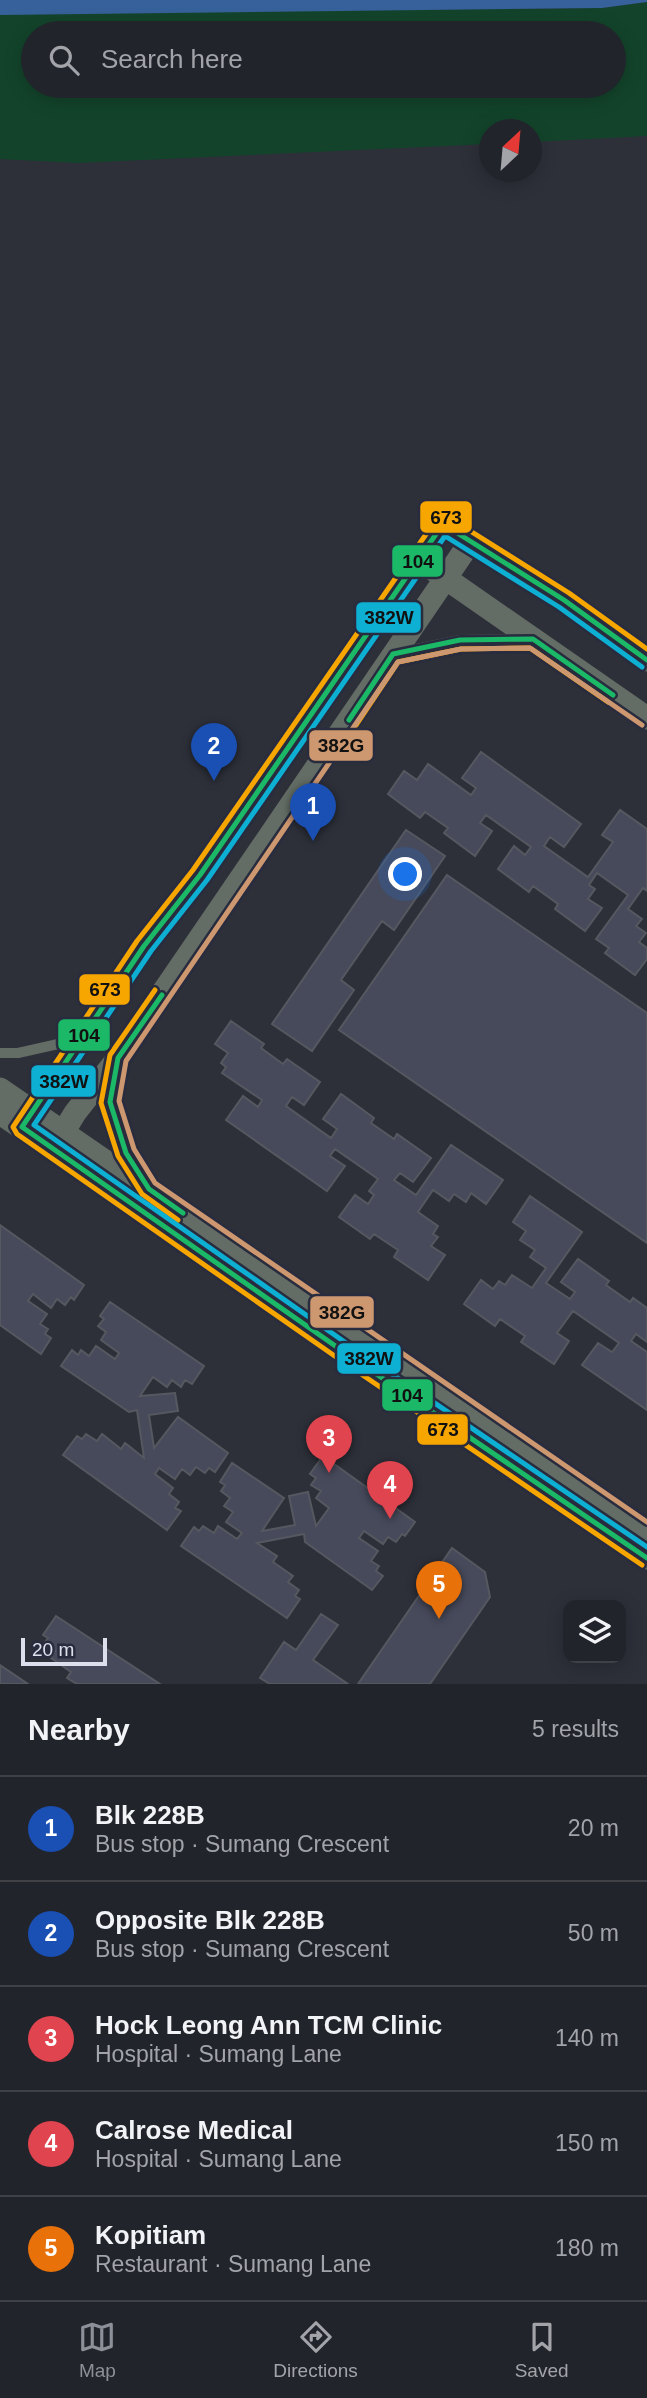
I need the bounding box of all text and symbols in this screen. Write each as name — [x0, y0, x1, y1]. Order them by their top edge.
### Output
search box — [21, 21, 626, 98]
icon: search — [45, 41, 83, 79]
text: Search here — [101, 44, 243, 74]
north arrow — [479, 119, 542, 182]
line badge: 673 — [419, 500, 473, 534]
text: 673 — [430, 507, 462, 528]
line badge: 104 — [391, 544, 444, 578]
text: 104 — [402, 551, 434, 572]
line badge: 382W — [355, 601, 422, 634]
text: 382W — [364, 607, 414, 628]
pin: 2 — [191, 723, 237, 781]
line badge: 382G — [308, 729, 374, 762]
text: 382G — [318, 735, 364, 756]
pin: 1 — [290, 783, 336, 841]
your location — [388, 857, 422, 891]
line badge: 673 — [78, 973, 131, 1006]
text: 673 — [89, 979, 121, 1000]
line badge: 104 — [57, 1018, 111, 1052]
text: 104 — [68, 1025, 100, 1046]
line badge: 382W — [30, 1064, 97, 1098]
text: 382W — [39, 1071, 89, 1092]
line badge: 382G — [309, 1295, 375, 1329]
text: 382G — [319, 1302, 365, 1323]
line badge: 382W — [336, 1342, 402, 1375]
text: 382W — [344, 1348, 394, 1369]
line badge: 104 — [381, 1378, 434, 1412]
text: 104 — [391, 1385, 423, 1406]
line badge: 673 — [416, 1413, 469, 1446]
pin: 3 — [306, 1415, 352, 1473]
text: 673 — [427, 1419, 459, 1440]
pin: 4 — [367, 1461, 413, 1519]
pin: 5 — [416, 1561, 462, 1619]
map controls — [563, 1600, 626, 1663]
button: layers — [563, 1600, 626, 1663]
scale bar — [21, 1635, 107, 1667]
text: 20 m — [32, 1639, 74, 1660]
text: Nearby — [28, 1713, 130, 1746]
text: 5 results — [532, 1716, 619, 1742]
text: Blk 228B — [95, 1800, 205, 1830]
text: 1 — [45, 1815, 57, 1841]
text: 20 m — [568, 1815, 619, 1841]
text: Bus stop · Sumang Crescent — [95, 1831, 389, 1857]
text: Opposite Blk 228B — [95, 1905, 325, 1935]
text: 2 — [45, 1920, 57, 1946]
text: 50 m — [568, 1920, 619, 1946]
text: Bus stop · Sumang Crescent — [95, 1936, 389, 1962]
text: Hock Leong Ann TCM Clinic — [95, 2010, 442, 2040]
text: 3 — [45, 2025, 57, 2051]
text: 140 m — [555, 2025, 619, 2051]
text: Hospital · Sumang Lane — [95, 2041, 342, 2067]
text: Calrose Medical — [95, 2115, 293, 2145]
text: 4 — [45, 2130, 57, 2156]
text: 150 m — [555, 2130, 619, 2156]
text: Hospital · Sumang Lane — [95, 2146, 342, 2172]
text: Kopitiam — [95, 2220, 206, 2250]
text: 5 — [45, 2235, 57, 2261]
text: 180 m — [555, 2235, 619, 2261]
text: Restaurant · Sumang Lane — [95, 2251, 371, 2277]
tab: Map — [78, 2318, 116, 2382]
tab: Directions — [273, 2318, 358, 2382]
tab: Saved — [515, 2318, 569, 2382]

